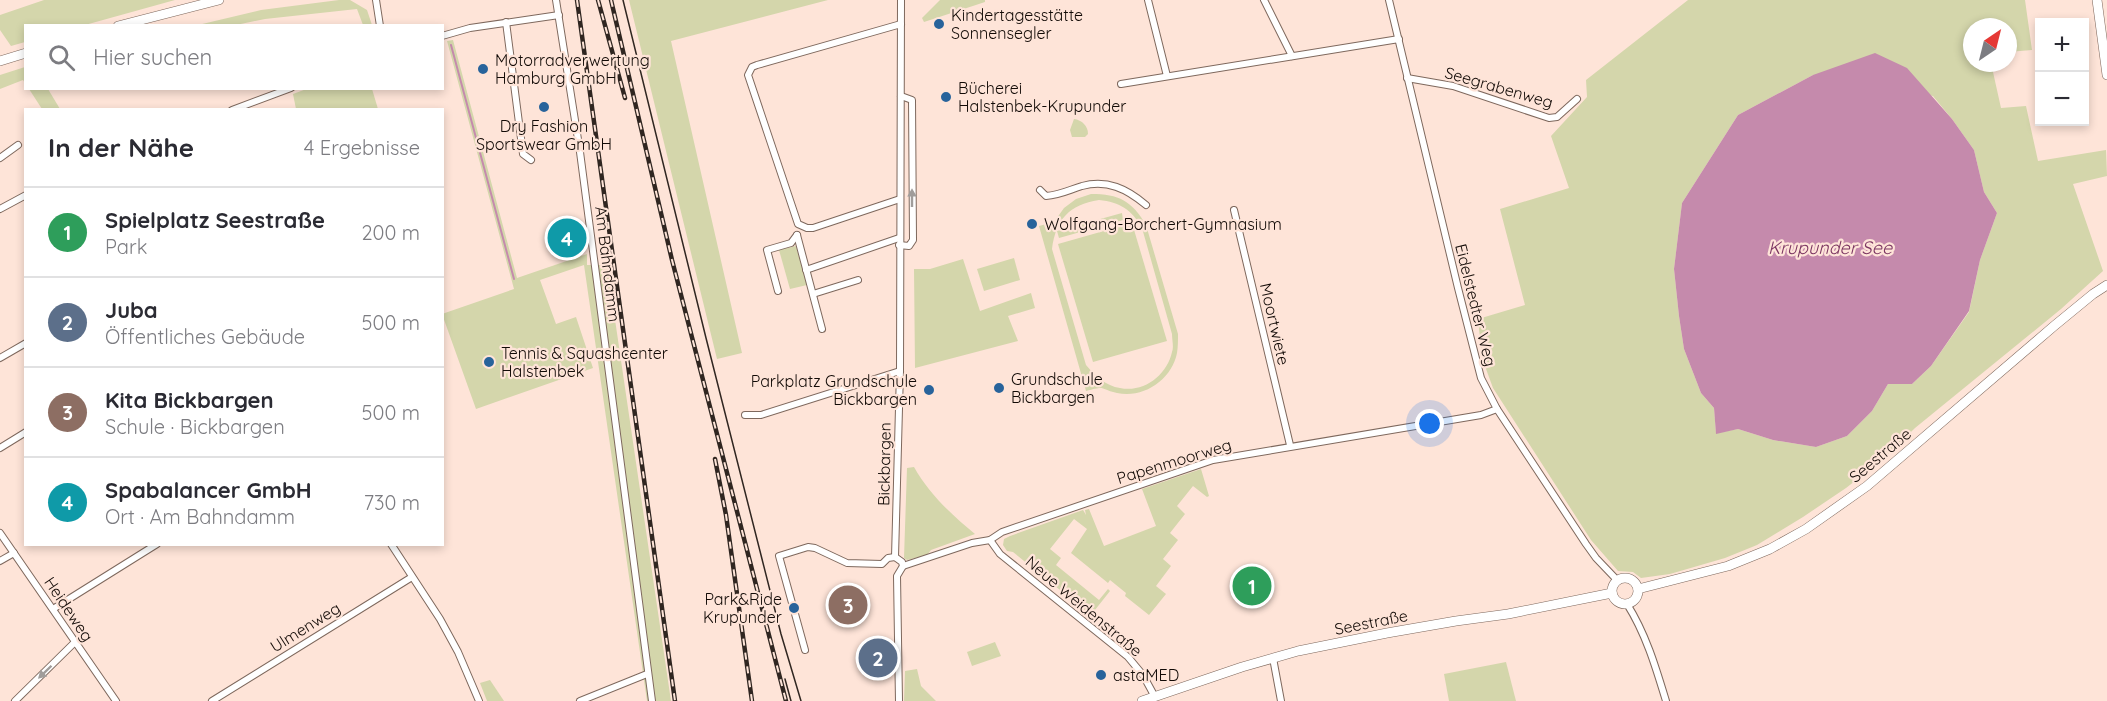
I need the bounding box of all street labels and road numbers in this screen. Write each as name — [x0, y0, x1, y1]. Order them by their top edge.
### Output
street label: Seegrabenweg — [1443, 62, 1555, 112]
street label: Am Bahndamm — [591, 205, 625, 323]
street label: Eidelstedter Weg — [1451, 242, 1501, 368]
street label: Moortwiete — [1256, 281, 1294, 367]
street label: Bickbargen — [873, 422, 895, 506]
street label: Seestraße — [1845, 423, 1915, 487]
street label: Papenmoorweg — [1114, 434, 1234, 488]
street label: Neue Weidenstraße — [1022, 551, 1146, 661]
street label: Heideweg — [40, 573, 98, 645]
street label: Ulmenweg — [266, 598, 344, 656]
street label: Seestraße — [1333, 605, 1409, 639]

